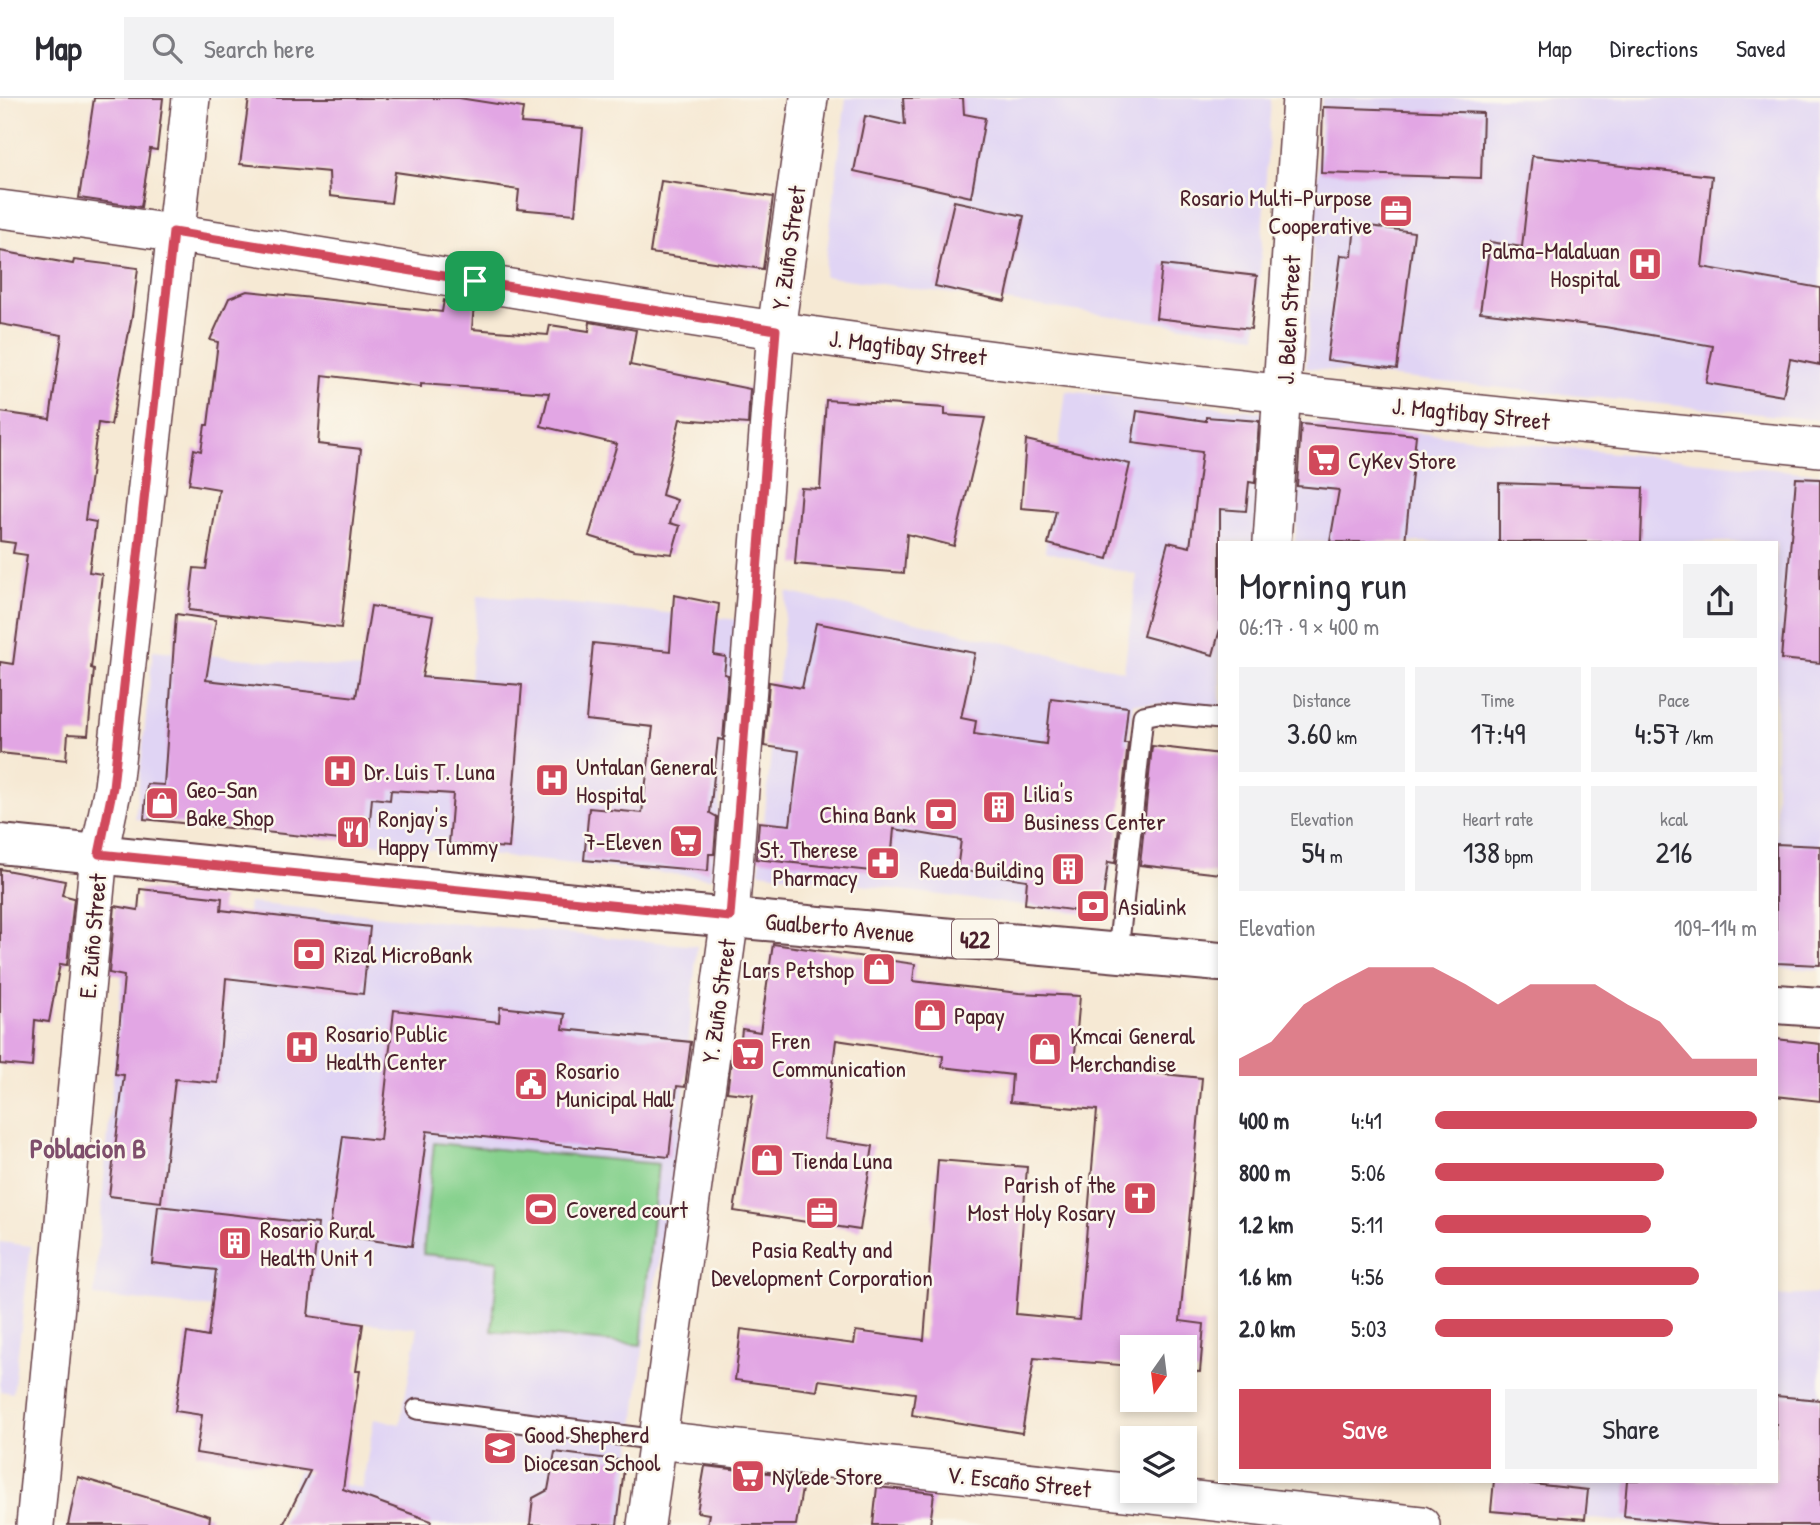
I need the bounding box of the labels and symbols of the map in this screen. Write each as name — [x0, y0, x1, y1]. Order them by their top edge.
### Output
place label: Rosario Multi-Purpose Cooperative — [1180, 181, 1372, 241]
street label: Y. Zuño Street — [763, 183, 813, 312]
office icon: Rosario Multi-Purpose Cooperative — [1377, 192, 1415, 230]
place label: Palma-Malaluan Hospital — [1482, 234, 1621, 294]
hospital icon: Palma-Malaluan Hospital — [1626, 245, 1664, 283]
pin — [445, 251, 505, 311]
street label: J. Belen Street — [1269, 254, 1307, 385]
street label: J. Magtibay Street — [827, 321, 989, 373]
street label: J. Magtibay Street — [1391, 389, 1552, 437]
supermarket icon: CyKev Store — [1305, 441, 1343, 479]
place label: CyKev Store — [1348, 444, 1457, 476]
place label: Untalan General Hospital — [576, 750, 717, 810]
hospital icon: Dr. Luis T. Luna — [321, 752, 359, 790]
place label: Dr. Luis T. Luna — [364, 755, 495, 787]
hospital icon: Untalan General Hospital — [533, 761, 571, 799]
place label: Geo-San Bake Shop — [186, 773, 274, 833]
place label: Lilia's Business Center — [1024, 777, 1165, 837]
shop icon: Geo-San Bake Shop — [143, 784, 181, 822]
building icon: Lilia's Business Center — [980, 788, 1018, 826]
bank icon: China Bank — [922, 795, 960, 833]
place label: China Bank — [819, 798, 916, 830]
place label: Ronjay's Happy Tummy — [378, 802, 498, 862]
restaurant icon: Ronjay's Happy Tummy — [334, 813, 372, 851]
supermarket icon: 7-Eleven — [667, 822, 705, 860]
place label: 7-Eleven — [584, 825, 662, 857]
place label: St. Therese Pharmacy — [760, 833, 858, 893]
pharmacy icon: St. Therese Pharmacy — [864, 844, 902, 882]
building icon: Rueda Building — [1049, 850, 1087, 888]
place label: Rueda Building — [920, 853, 1044, 885]
street label: E. Zuño Street — [71, 872, 113, 1000]
bank icon: Asialink — [1074, 887, 1112, 925]
place label: Asialink — [1118, 890, 1186, 922]
street label: Gualberto Avenue — [764, 905, 917, 950]
road number: 422 — [952, 919, 998, 958]
bank icon: Rizal MicroBank — [290, 935, 328, 973]
street label: Y. Zuño Street — [693, 936, 743, 1065]
place label: Rizal MicroBank — [334, 938, 472, 970]
shop icon: Lars Petshop — [860, 950, 898, 988]
place label: Lars Petshop — [743, 953, 854, 985]
shop icon: Papay — [911, 996, 949, 1034]
place label: Papay — [954, 999, 1005, 1031]
place label: Rosario Public Health Center — [326, 1017, 448, 1077]
place label: Kmcai General Merchandise — [1070, 1019, 1196, 1079]
place label: Fren Communication — [771, 1024, 906, 1084]
hospital icon: Rosario Public Health Center — [283, 1028, 321, 1066]
shop icon: Kmcai General Merchandise — [1026, 1030, 1064, 1068]
supermarket icon: Fren Communication — [729, 1035, 767, 1073]
place label: Rosario Municipal Hall — [556, 1054, 674, 1114]
public building icon: Rosario Municipal Hall — [512, 1065, 550, 1103]
district label: Poblacion B — [30, 1129, 146, 1167]
shop icon: Tienda Luna — [748, 1141, 786, 1179]
place label: Tienda Luna — [792, 1144, 892, 1176]
place label: Parish of the Most Holy Rosary — [967, 1168, 1116, 1228]
church icon: Parish of the Most Holy Rosary — [1121, 1179, 1159, 1217]
sports icon: Covered court — [522, 1190, 560, 1228]
place label: Covered court — [566, 1193, 688, 1225]
office icon: Pasia Realty and Development Corporation — [803, 1194, 841, 1232]
place label: Rosario Rural Health Unit 1 — [260, 1213, 375, 1273]
building icon: Rosario Rural Health Unit 1 — [216, 1224, 254, 1262]
place label: Pasia Realty and Development Corporation — [711, 1233, 933, 1293]
north arrow — [1120, 1335, 1197, 1412]
place label: Good Shepherd Diocesan School — [524, 1418, 661, 1478]
school or university icon: Good Shepherd Diocesan School — [481, 1429, 519, 1467]
supermarket icon: Nylede Store — [729, 1457, 767, 1495]
street label: V. Escaño Street — [945, 1458, 1093, 1505]
place label: Nylede Store — [772, 1460, 883, 1492]

